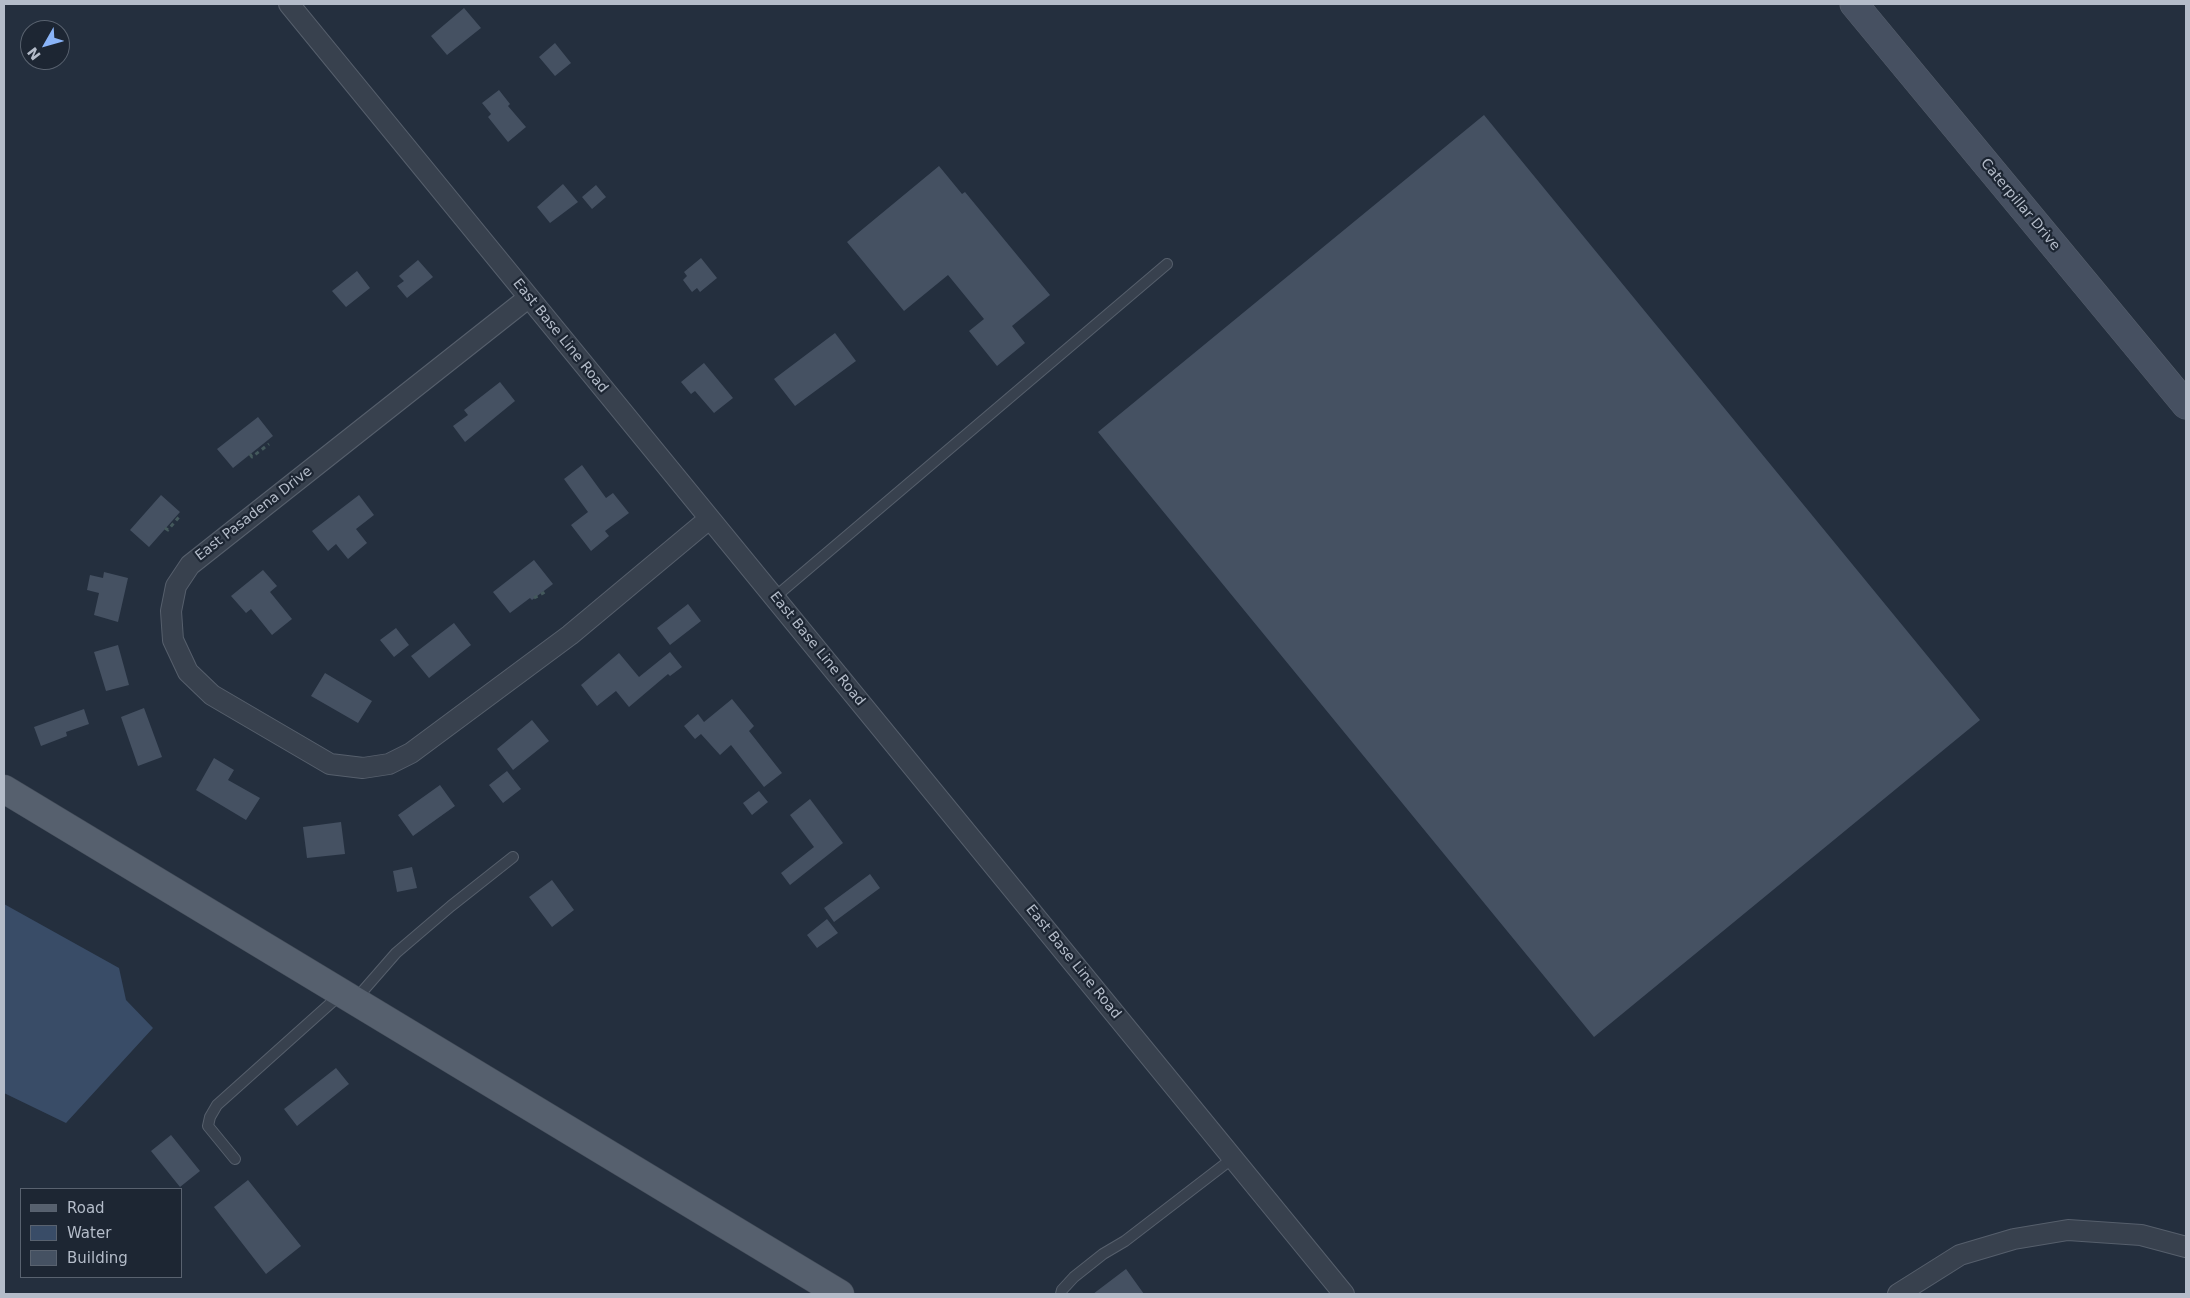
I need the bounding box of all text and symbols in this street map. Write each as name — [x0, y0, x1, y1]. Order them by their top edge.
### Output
north arrow — [20, 20, 70, 70]
text: N — [24, 44, 44, 63]
street label: Caterpillar Drive — [1977, 156, 2063, 254]
street label: East Base Line Road — [509, 276, 611, 396]
street label: East Pasadena Drive — [192, 463, 316, 565]
street label: East Base Line Road — [766, 589, 868, 709]
street label: East Base Line Road — [1022, 902, 1124, 1022]
legend — [20, 1188, 182, 1278]
text: Road — [67, 1199, 105, 1217]
text: Water — [67, 1224, 111, 1242]
text: Building — [67, 1249, 128, 1267]

